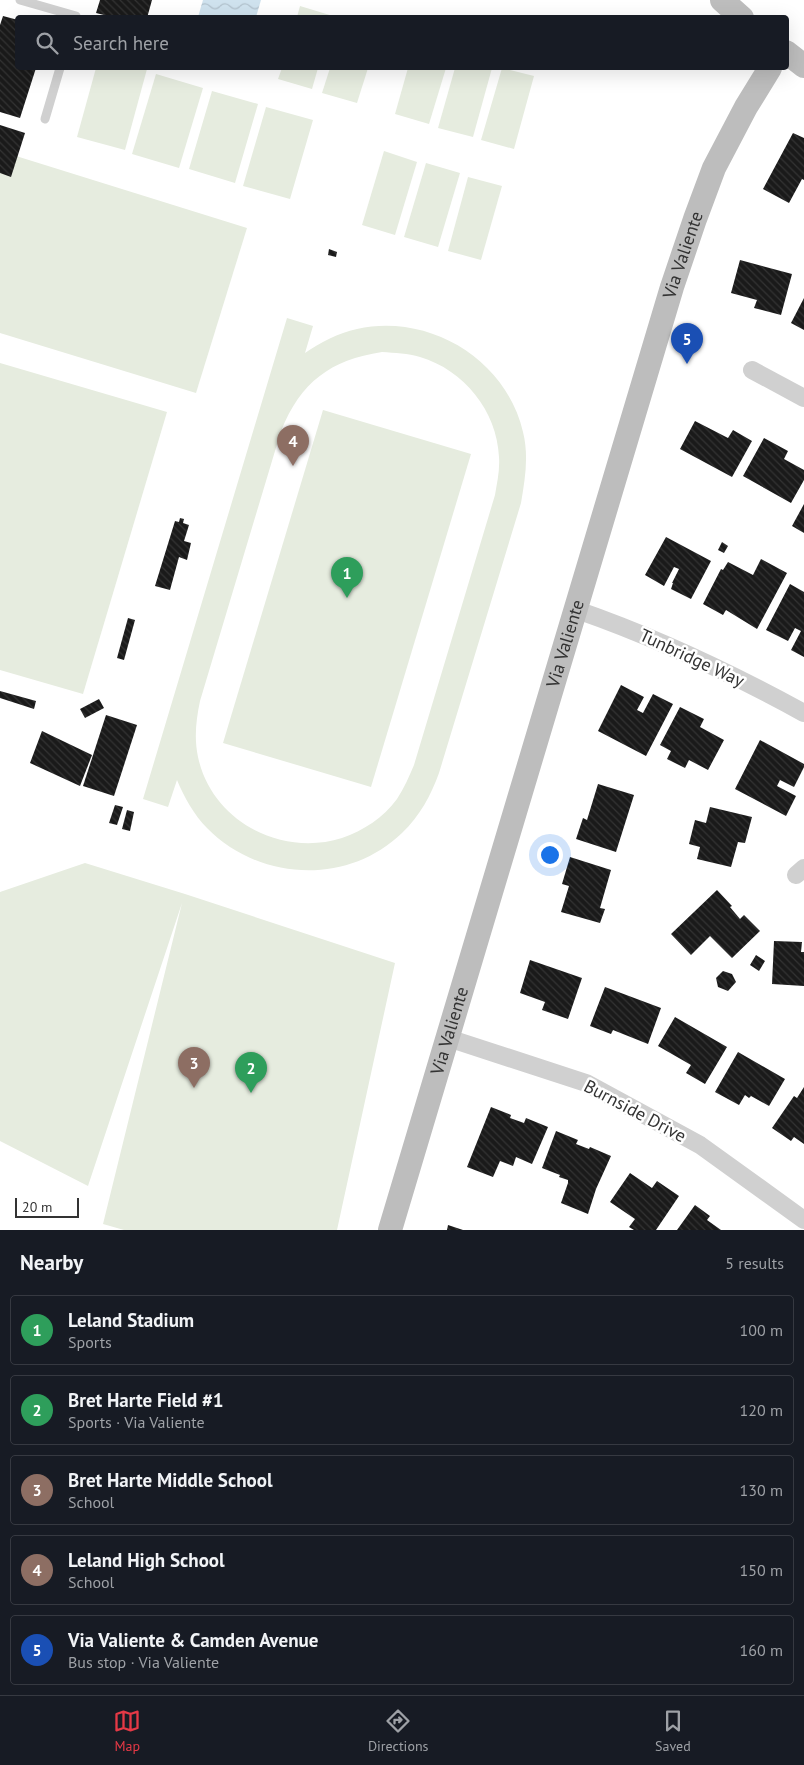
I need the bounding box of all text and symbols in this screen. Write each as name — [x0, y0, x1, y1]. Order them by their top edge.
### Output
search box — [15, 15, 789, 70]
icon: search — [33, 29, 61, 57]
text: Search here — [73, 31, 169, 55]
street label: Via Valiente — [657, 208, 708, 302]
pin: 5 — [671, 323, 703, 364]
pin: 4 — [277, 425, 309, 466]
pin: 1 — [331, 557, 363, 598]
street label: Via Valiente — [541, 597, 589, 691]
street label: Tunbridge Way — [636, 623, 749, 692]
your location — [537, 842, 563, 868]
street label: Via Valiente — [425, 984, 473, 1078]
pin: 3 — [178, 1047, 210, 1088]
pin: 2 — [235, 1052, 267, 1093]
street label: Burnside Drive — [580, 1074, 690, 1147]
scale bar — [15, 1195, 79, 1218]
text: 20 m — [22, 1198, 52, 1216]
text: Nearby — [20, 1249, 83, 1276]
text: 5 results — [725, 1253, 784, 1273]
text: Leland Stadium — [68, 1308, 194, 1332]
text: 1 — [32, 1320, 42, 1340]
text: 100 m — [740, 1320, 783, 1340]
text: Sports — [68, 1332, 112, 1352]
text: Bret Harte Field #1 — [68, 1388, 224, 1412]
text: 2 — [32, 1400, 42, 1420]
text: 120 m — [740, 1400, 783, 1420]
text: Sports · Via Valiente — [68, 1412, 205, 1432]
text: Bret Harte Middle School — [68, 1468, 273, 1492]
text: 3 — [32, 1480, 42, 1500]
text: 130 m — [740, 1480, 783, 1500]
text: School — [68, 1492, 114, 1512]
text: Leland High School — [68, 1548, 225, 1572]
text: 4 — [32, 1560, 42, 1580]
text: 150 m — [740, 1560, 783, 1580]
text: School — [68, 1572, 114, 1592]
text: Via Valiente & Camden Avenue — [68, 1628, 318, 1652]
text: 5 — [32, 1640, 42, 1660]
text: 160 m — [740, 1640, 783, 1660]
text: Bus stop · Via Valiente — [68, 1652, 219, 1672]
tab: Map — [113, 1707, 141, 1755]
tab: Directions — [368, 1707, 428, 1755]
tab: Saved — [655, 1707, 691, 1755]

